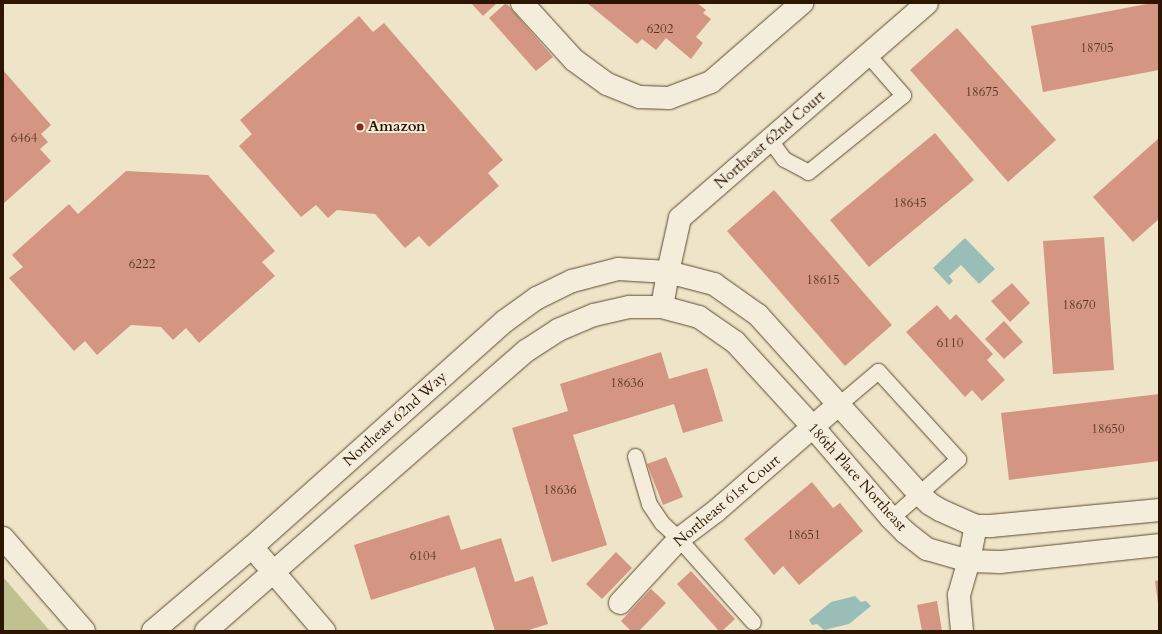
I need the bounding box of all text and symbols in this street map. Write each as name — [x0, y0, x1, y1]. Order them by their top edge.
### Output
house number: 6202 — [647, 21, 673, 37]
house number: 18705 — [1080, 40, 1114, 56]
house number: 18675 — [965, 84, 999, 100]
street label: Northeast 62nd Court — [711, 87, 829, 193]
place label: Amazon — [368, 118, 426, 136]
marker: Amazon — [355, 122, 365, 132]
house number: 6464 — [11, 130, 37, 146]
house number: 18645 — [893, 195, 927, 211]
house number: 6222 — [129, 256, 155, 272]
house number: 18615 — [806, 272, 840, 288]
house number: 18670 — [1062, 297, 1096, 313]
house number: 6110 — [937, 335, 963, 351]
street label: Northeast 62nd Way — [339, 368, 451, 470]
house number: 18636 — [610, 375, 644, 391]
street label: 186th Place Northeast — [804, 419, 910, 535]
house number: 18650 — [1091, 421, 1125, 437]
street label: Northeast 61st Court — [670, 451, 784, 551]
house number: 18636 — [543, 482, 577, 498]
house number: 18651 — [787, 527, 821, 543]
house number: 6104 — [410, 548, 436, 564]

